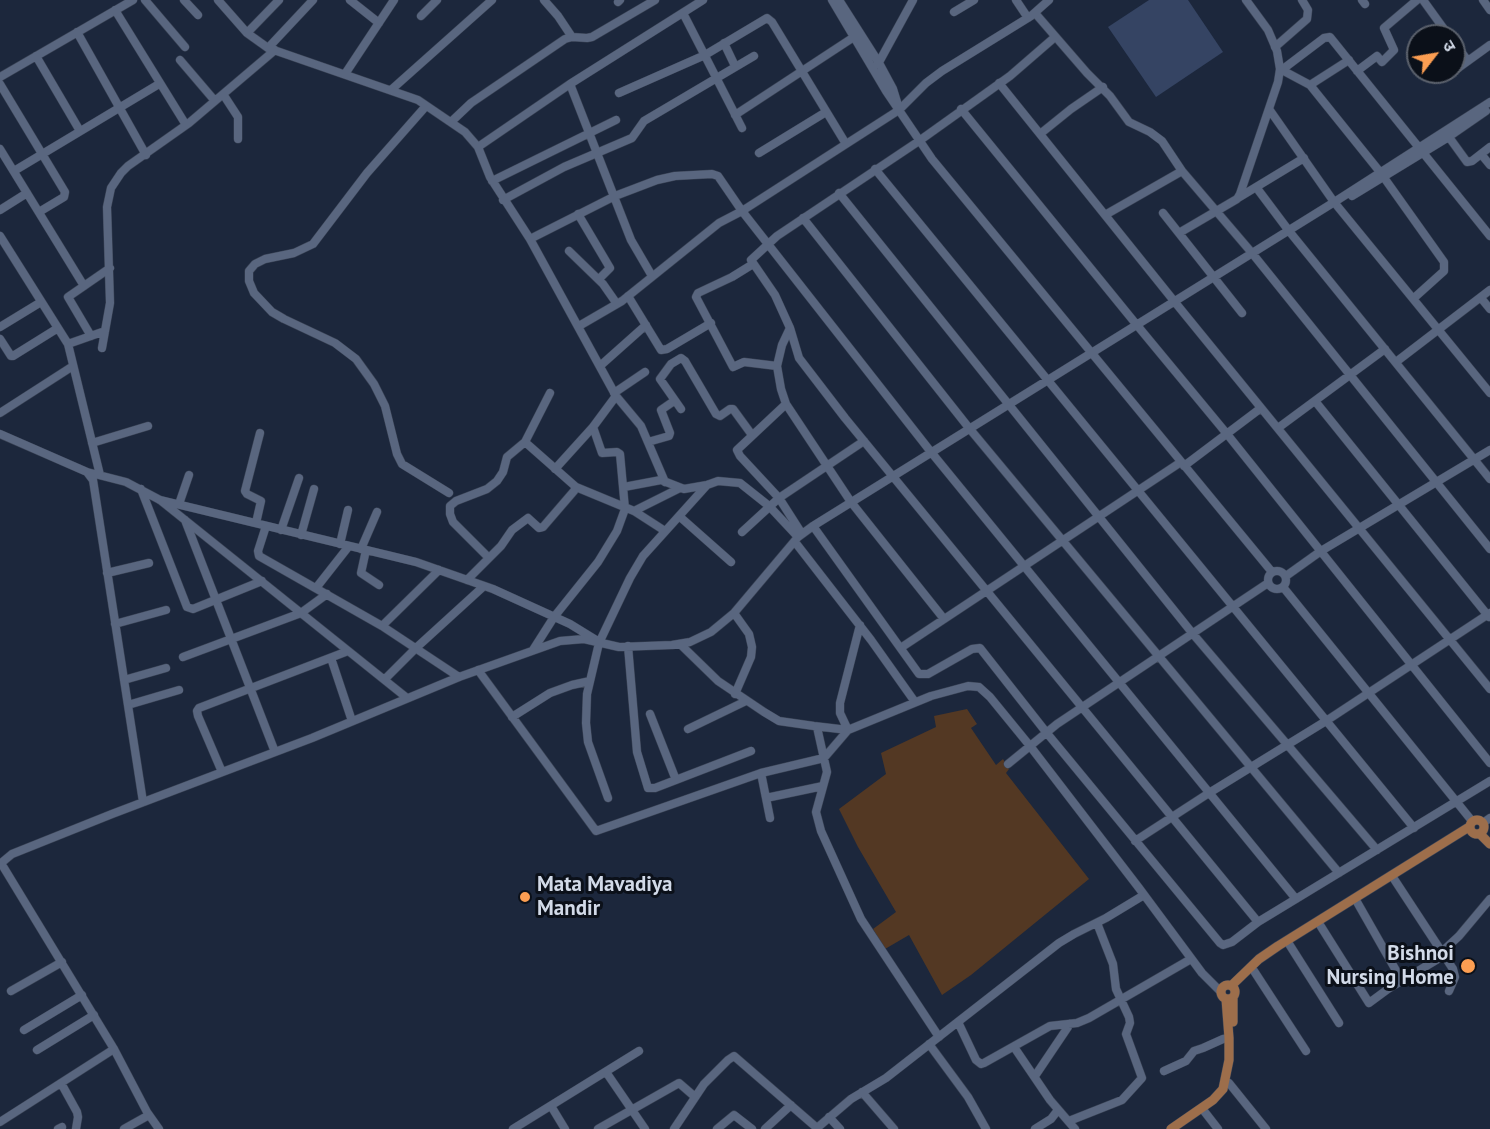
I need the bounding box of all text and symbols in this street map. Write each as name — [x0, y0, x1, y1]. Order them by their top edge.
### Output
north arrow — [1406, 24, 1466, 84]
text: उ — [1439, 37, 1461, 55]
place label: Mata Mavadiya Mandir — [537, 872, 672, 922]
marker: Mata Mavadiya Mandir — [518, 890, 532, 904]
place label: Bishnoi Nursing Home — [1326, 941, 1454, 991]
marker: Bishnoi Nursing Home — [1459, 957, 1477, 975]

